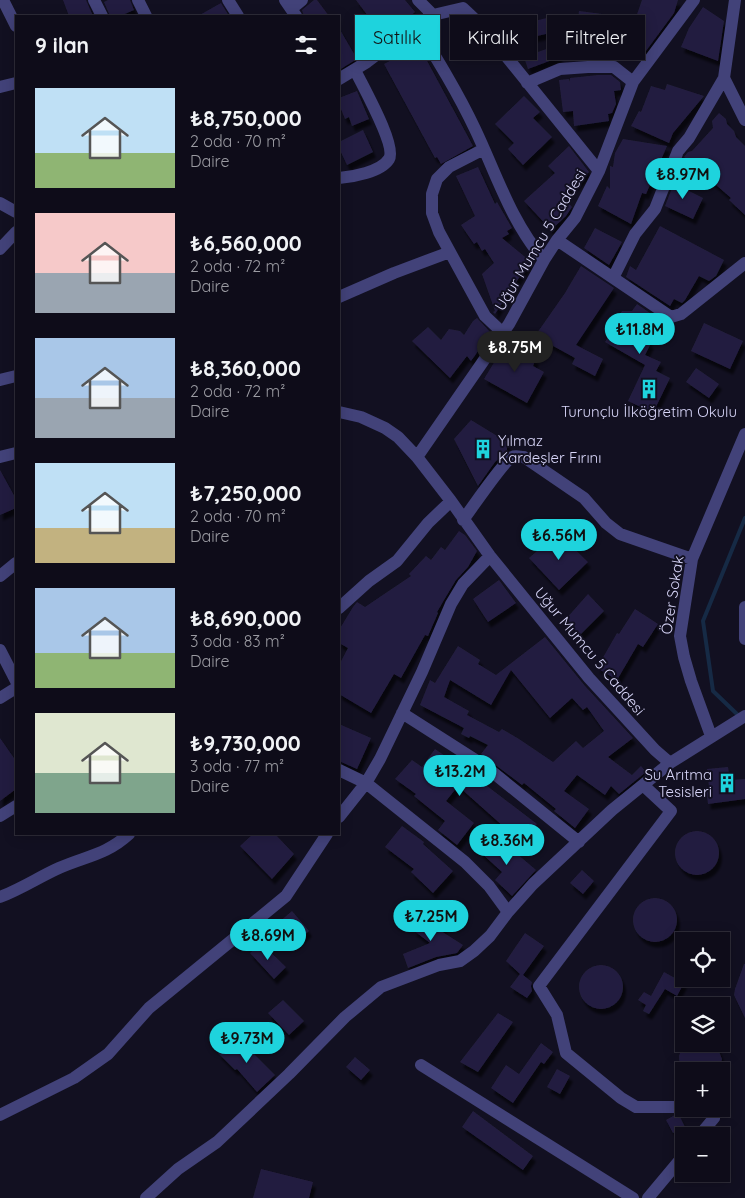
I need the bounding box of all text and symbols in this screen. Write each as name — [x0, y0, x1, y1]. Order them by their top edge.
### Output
chip: Satılık — [355, 15, 440, 60]
chip: Kiralık — [450, 15, 537, 60]
chip: Filtreler — [547, 15, 645, 60]
icon: filters — [292, 31, 320, 59]
text: 9 ilan — [35, 32, 89, 58]
text: ₺8,750,000 — [190, 105, 302, 131]
icon: home — [75, 108, 135, 168]
text: 2 oda · 70 m² — [190, 131, 286, 151]
text: Daire — [190, 151, 229, 171]
pin: ₺8.97M — [642, 158, 724, 200]
text: ₺8.97M — [656, 164, 710, 184]
street label: Uğur Mumcu 5 Caddesi — [490, 166, 590, 314]
text: ₺6,560,000 — [190, 230, 302, 256]
icon: home — [75, 233, 135, 293]
text: 2 oda · 72 m² — [190, 256, 285, 276]
text: Daire — [190, 276, 229, 296]
pin: ₺11.8M — [599, 312, 681, 355]
text: ₺11.8M — [616, 319, 664, 339]
pin: ₺8.75M — [474, 330, 556, 373]
text: ₺8.75M — [488, 337, 542, 357]
text: ₺8,360,000 — [190, 355, 301, 381]
icon: home — [75, 358, 135, 418]
building icon: Turunçlu İlköğretim Okulu — [638, 378, 660, 400]
text: 2 oda · 72 m² — [190, 381, 285, 401]
text: Daire — [190, 401, 229, 421]
place label: Turunçlu İlköğretim Okulu — [561, 402, 737, 421]
place label: Yılmaz Kardeşler Fırını — [498, 431, 601, 467]
building icon: Yılmaz Kardeşler Fırını — [472, 438, 494, 460]
text: ₺7,250,000 — [190, 480, 301, 506]
icon: home — [75, 483, 135, 543]
text: 2 oda · 70 m² — [190, 506, 286, 526]
pin: ₺6.56M — [518, 518, 600, 561]
text: ₺6.56M — [532, 525, 586, 545]
text: Daire — [190, 526, 229, 546]
street label: Özer Sokak — [656, 554, 688, 636]
street label: Uğur Mumcu 5 Caddesi — [531, 583, 649, 719]
text: ₺8,690,000 — [190, 605, 301, 631]
icon: home — [75, 608, 135, 668]
text: 3 oda · 83 m² — [190, 631, 285, 651]
text: Daire — [190, 651, 229, 671]
text: ₺9,730,000 — [190, 730, 301, 756]
icon: home — [75, 733, 135, 793]
pin: ₺13.2M — [419, 754, 501, 797]
text: 3 oda · 77 m² — [190, 756, 284, 776]
text: ₺13.2M — [434, 761, 486, 781]
place label: Su Arıtma Tesisleri — [644, 765, 712, 801]
building icon: Su Arıtma Tesisleri — [716, 772, 738, 794]
text: Daire — [190, 776, 229, 796]
pin: ₺8.36M — [466, 824, 548, 866]
text: ₺8.36M — [480, 830, 534, 850]
pin: ₺7.25M — [390, 900, 472, 942]
text: ₺7.25M — [404, 906, 458, 926]
pin: ₺8.69M — [227, 918, 309, 961]
text: ₺8.69M — [241, 925, 295, 945]
map controls — [675, 932, 730, 1182]
button: locate — [675, 932, 730, 987]
button: layers — [675, 997, 730, 1052]
pin: ₺9.73M — [206, 1022, 288, 1064]
text: ₺9.73M — [220, 1028, 274, 1048]
button: + — [675, 1062, 730, 1117]
button: − — [675, 1127, 730, 1182]

